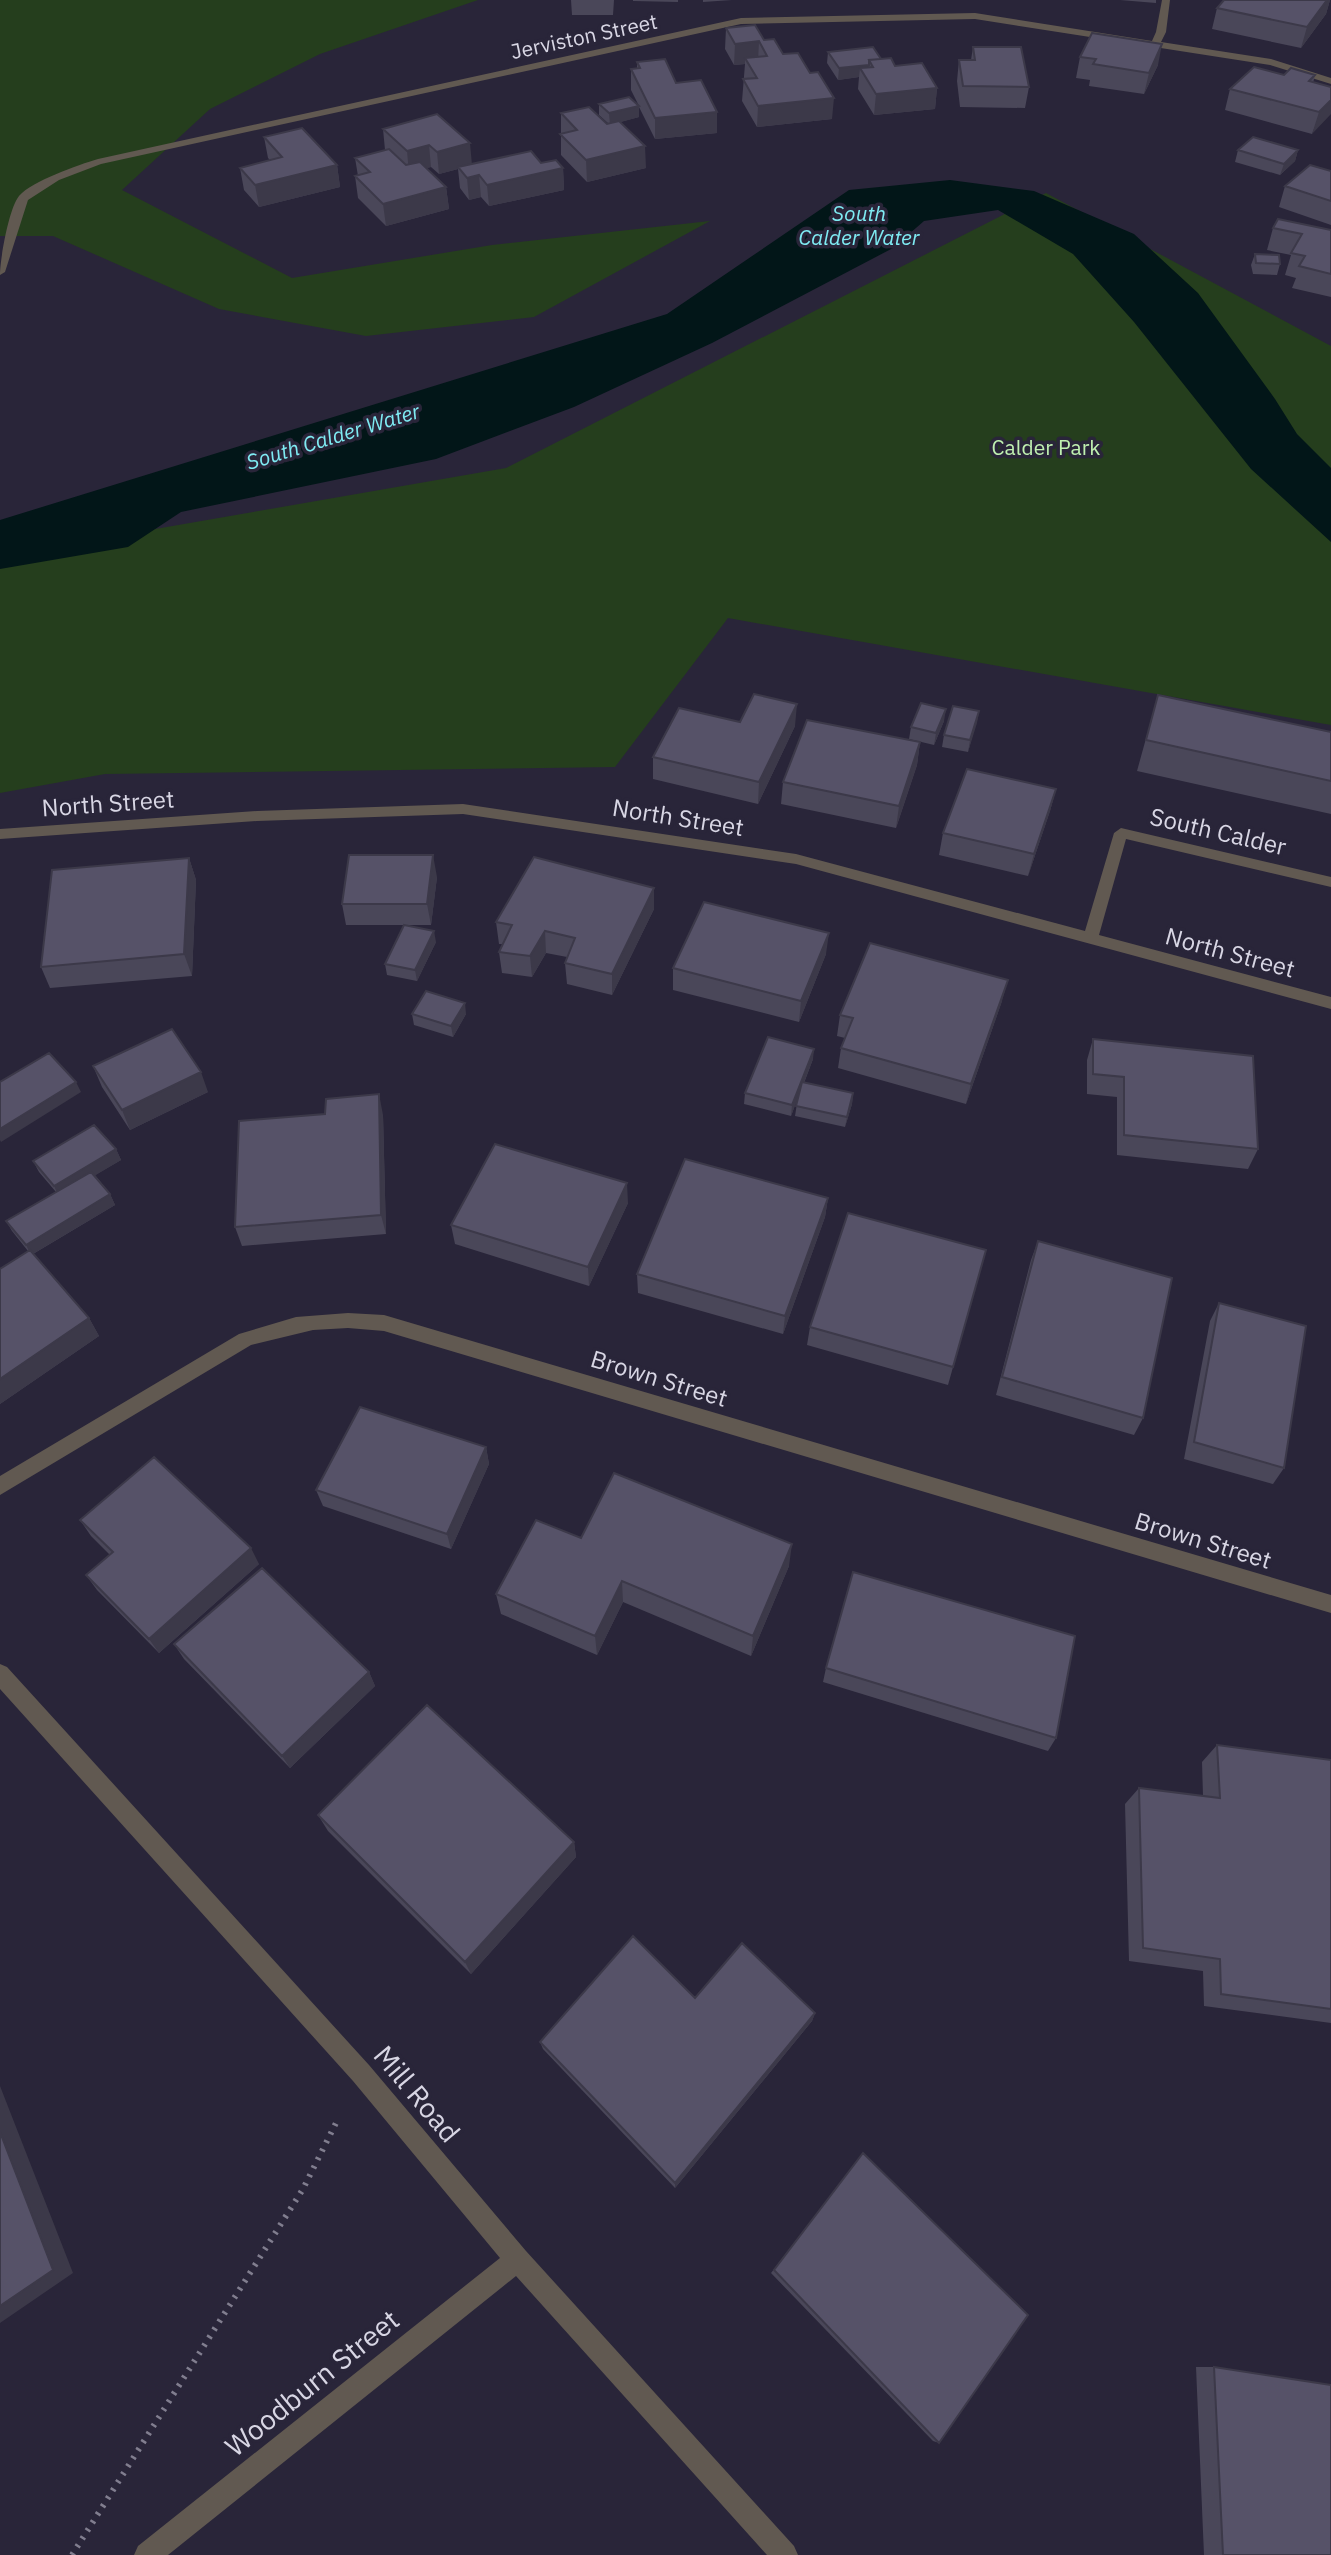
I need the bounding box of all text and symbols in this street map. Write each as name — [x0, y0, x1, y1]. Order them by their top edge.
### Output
street label: Jerviston Street — [508, 7, 660, 65]
water label: South Calder Water — [799, 199, 921, 251]
water label: South Calder Water — [243, 396, 424, 476]
park label: Calder Park — [992, 433, 1100, 461]
street label: North Street — [41, 782, 175, 824]
street label: North Street — [610, 791, 746, 843]
street label: South Calder — [1147, 800, 1290, 862]
street label: North Street — [1162, 919, 1299, 985]
street label: Brown Street — [587, 1342, 732, 1414]
street label: Brown Street — [1131, 1504, 1276, 1576]
street label: Mill Road — [366, 2037, 469, 2150]
street label: Woodburn Street — [217, 2301, 406, 2464]

